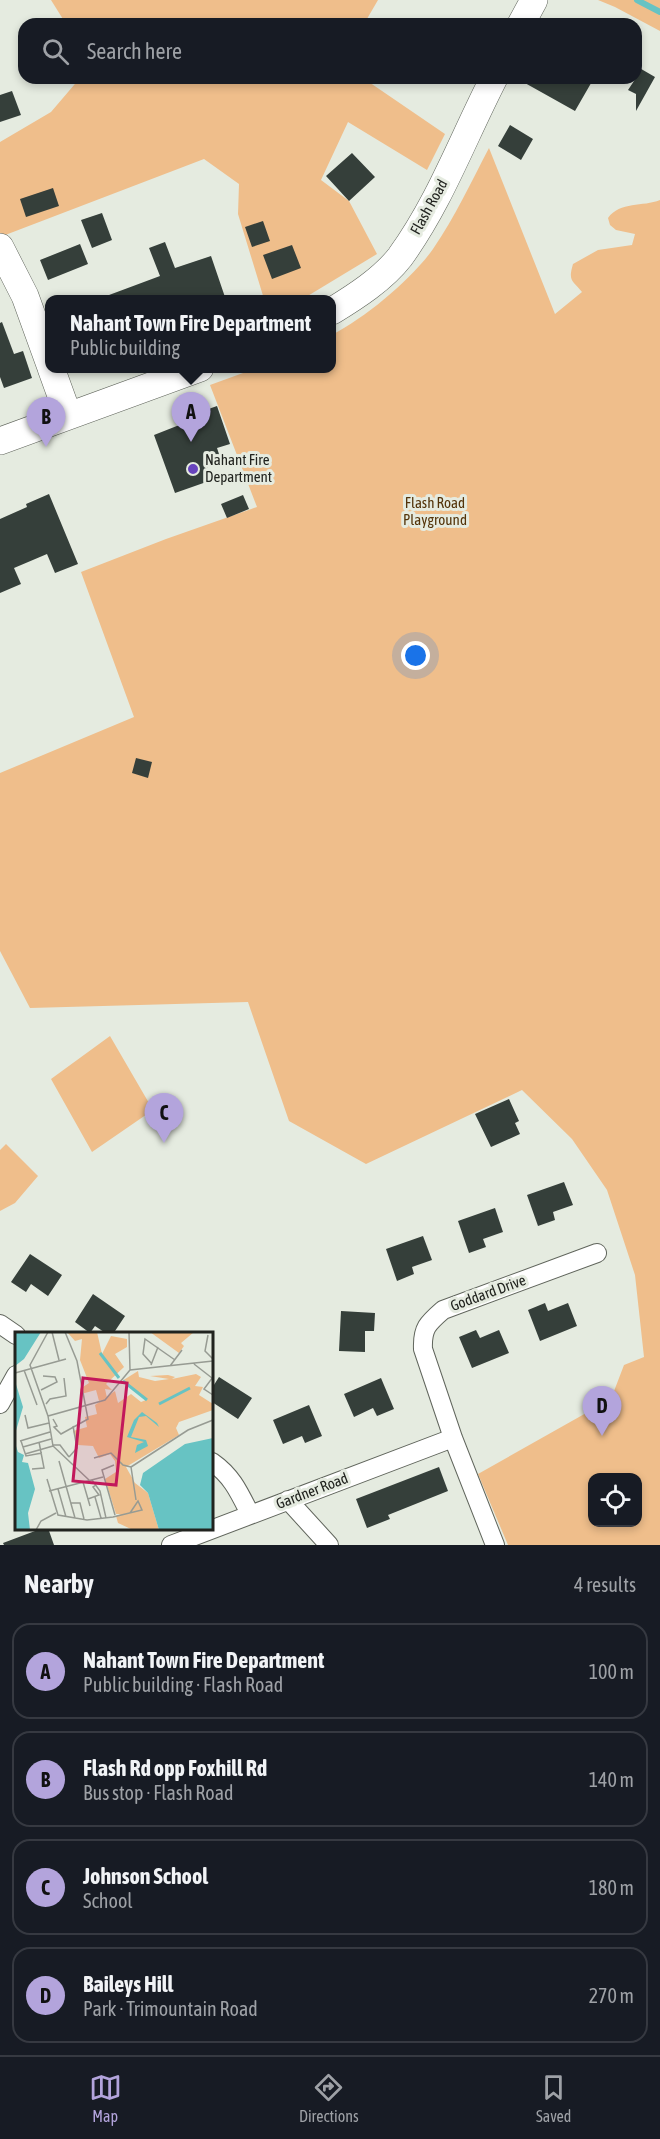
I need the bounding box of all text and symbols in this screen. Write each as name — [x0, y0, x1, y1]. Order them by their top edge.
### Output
search box — [18, 18, 642, 84]
icon: search — [39, 35, 72, 68]
text: Search here — [87, 38, 182, 64]
street label: Flash Road — [407, 176, 451, 237]
popup — [45, 295, 336, 373]
text: Nahant Town Fire Department — [70, 310, 311, 336]
text: Public building — [70, 336, 180, 359]
pin: A — [172, 392, 210, 442]
pin: B — [26, 398, 66, 447]
place label: Nahant Fire Department — [205, 451, 272, 485]
marker: Nahant Fire Department — [186, 462, 200, 476]
park label: Flash Road Playground — [403, 494, 467, 528]
your location — [401, 641, 430, 670]
pin: C — [144, 1094, 184, 1143]
street label: Goddard Drive — [448, 1271, 528, 1314]
inset map — [15, 1332, 213, 1530]
pin: D — [582, 1386, 622, 1436]
street label: Gardner Road — [273, 1469, 350, 1512]
map controls — [588, 1473, 642, 1527]
button: locate — [588, 1473, 642, 1527]
text: Nearby — [24, 1569, 94, 1599]
text: 4 results — [574, 1573, 636, 1596]
text: Nahant Town Fire Department — [83, 1647, 324, 1673]
text: A — [41, 1660, 50, 1683]
text: 100 m — [589, 1660, 634, 1683]
text: Public building · Flash Road — [83, 1673, 283, 1696]
text: Flash Rd opp Foxhill Rd — [83, 1755, 267, 1781]
text: B — [41, 1768, 50, 1791]
text: 140 m — [589, 1768, 634, 1791]
text: Bus stop · Flash Road — [83, 1781, 234, 1804]
text: Johnson School — [83, 1863, 208, 1889]
text: C — [41, 1876, 50, 1899]
text: 180 m — [589, 1876, 634, 1899]
text: School — [83, 1889, 133, 1912]
text: Baileys Hill — [83, 1971, 173, 1997]
text: D — [40, 1984, 51, 2007]
text: 270 m — [589, 1984, 634, 2007]
text: Park · Trimountain Road — [83, 1997, 258, 2020]
tab: Map — [89, 2071, 122, 2125]
tab: Directions — [299, 2071, 359, 2125]
tab: Saved — [536, 2071, 571, 2125]

